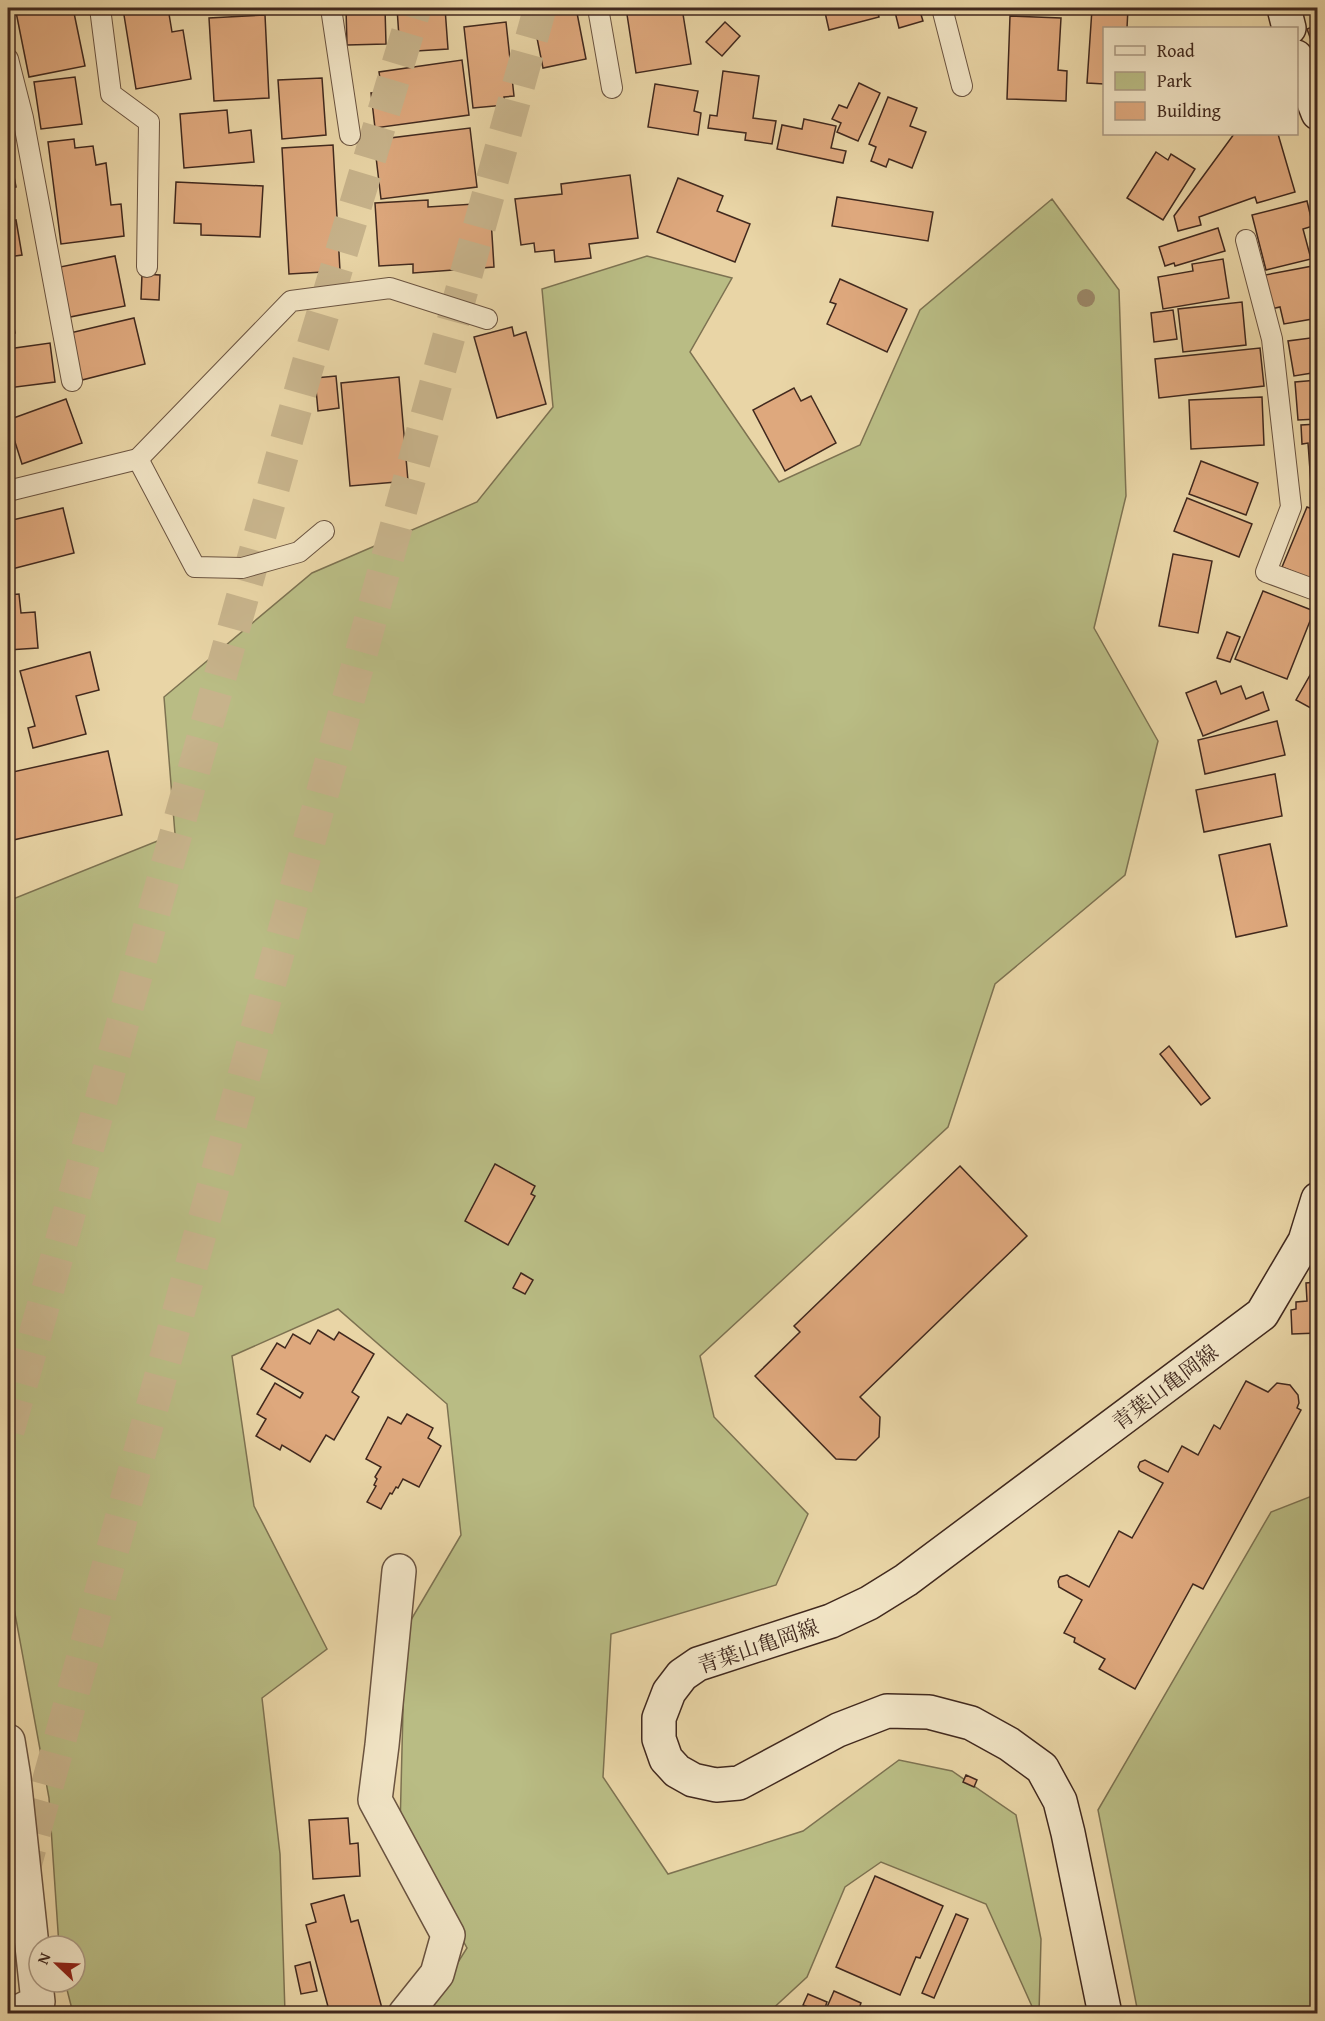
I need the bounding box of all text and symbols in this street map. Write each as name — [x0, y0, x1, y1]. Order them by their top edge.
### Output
legend — [1103, 27, 1298, 135]
text: Road — [1157, 37, 1195, 64]
text: Park — [1157, 67, 1193, 94]
text: Building — [1157, 97, 1221, 124]
street label: 青葉山亀岡線 — [1105, 1337, 1225, 1437]
street label: 青葉山亀岡線 — [693, 1611, 823, 1681]
north arrow — [27, 1934, 87, 1994]
text: N — [30, 1948, 56, 1968]

